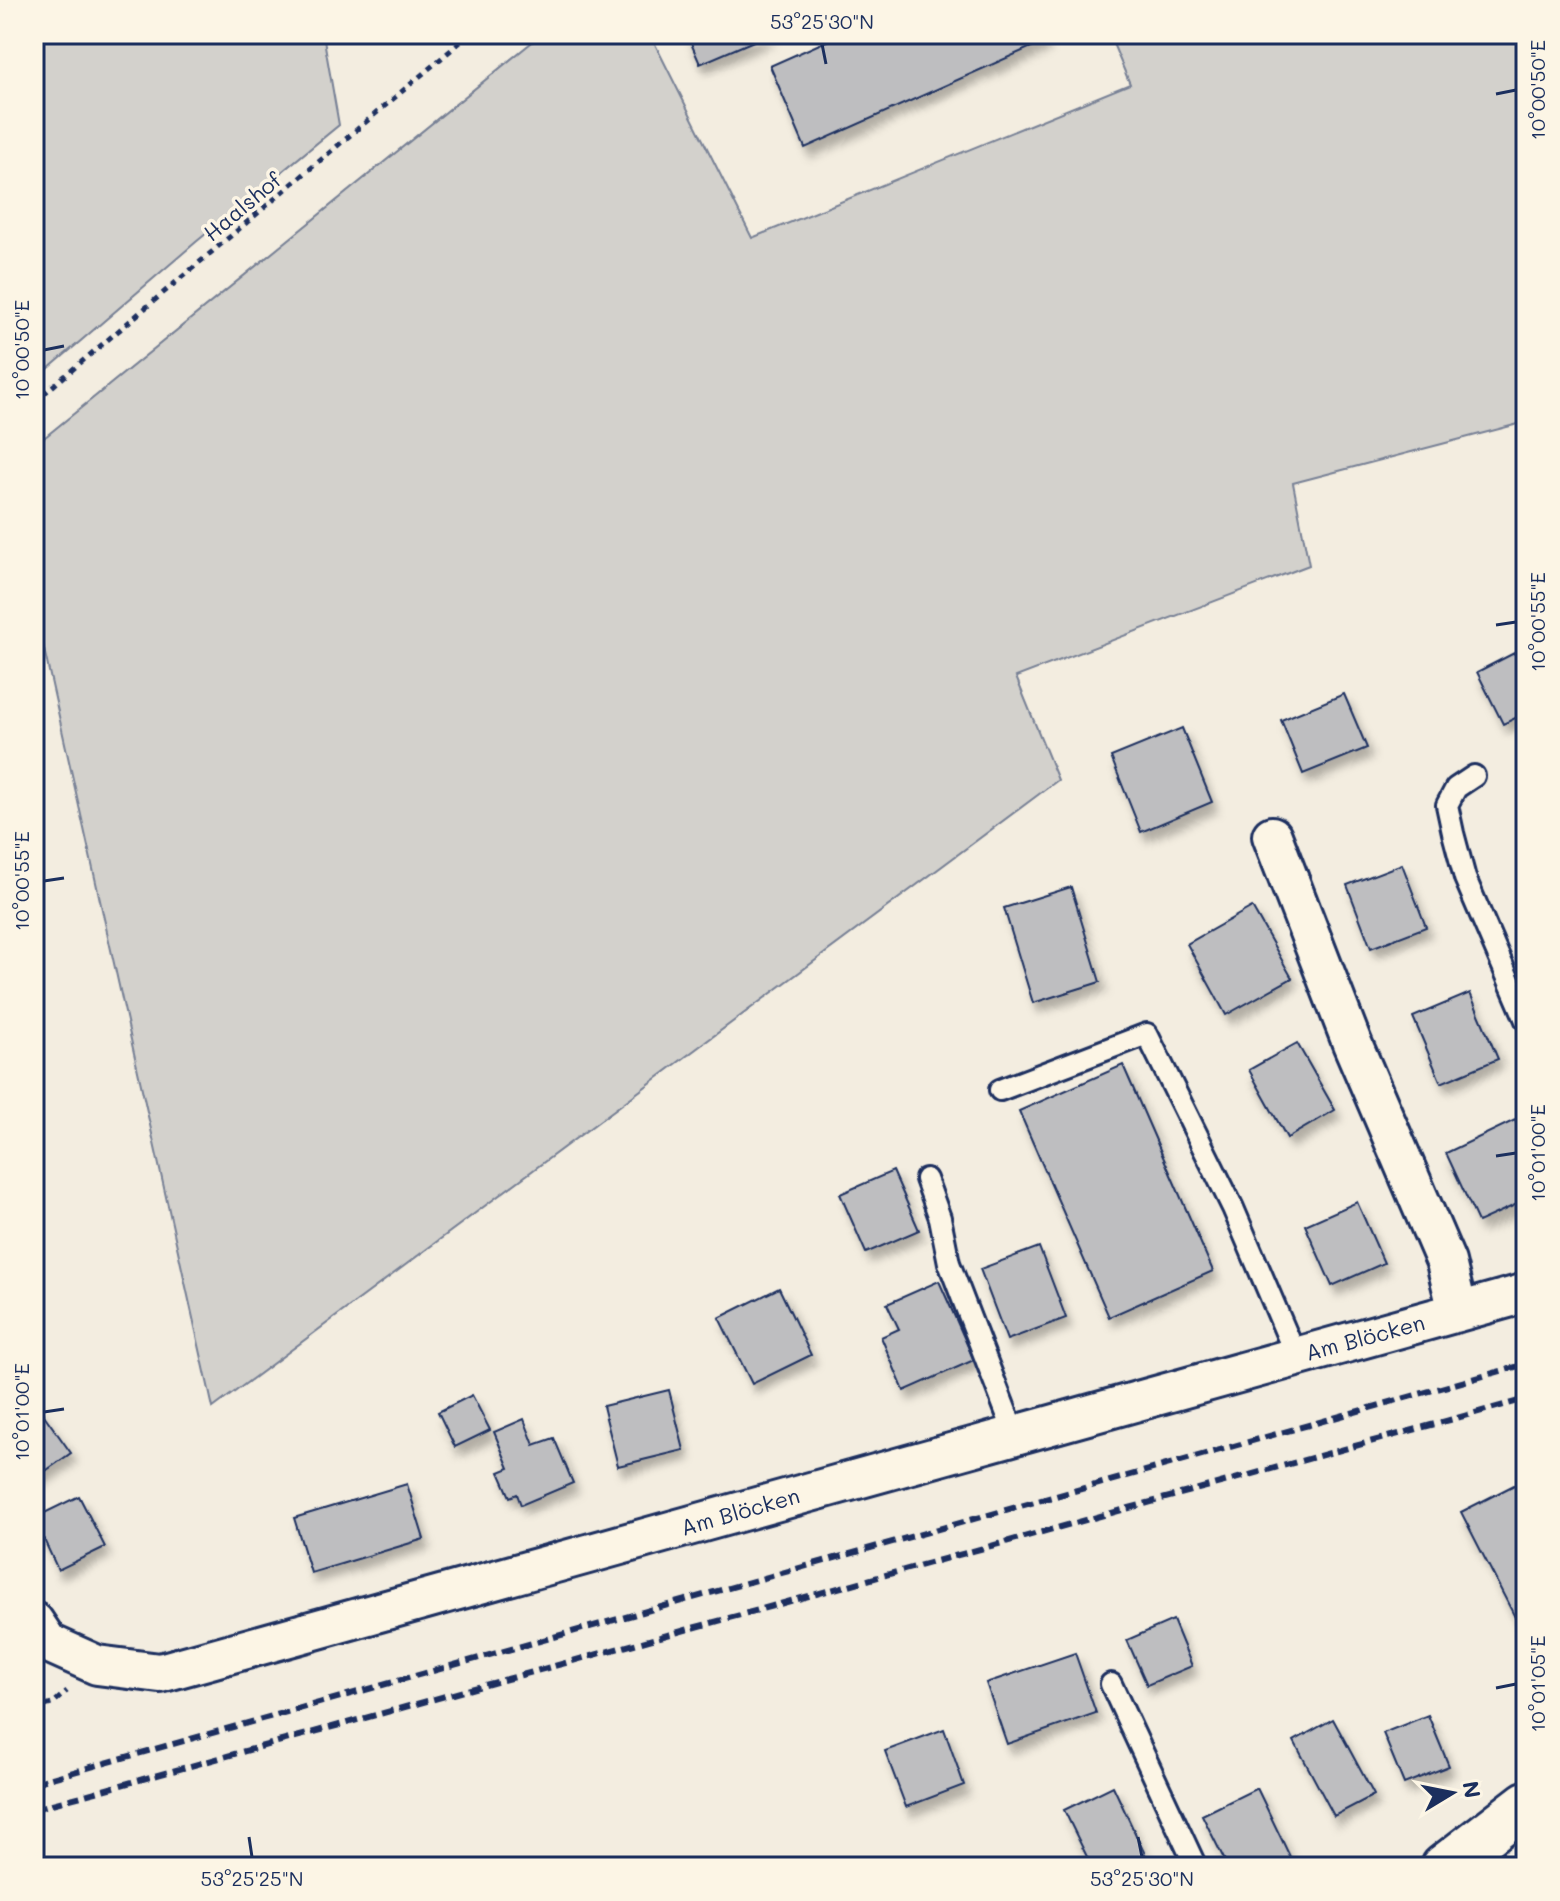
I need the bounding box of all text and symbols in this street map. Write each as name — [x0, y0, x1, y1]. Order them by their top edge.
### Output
text: 53°25'30"N — [770, 8, 874, 34]
text: 10°00'50"E — [1524, 40, 1550, 140]
street label: Haalshof — [197, 165, 287, 247]
text: 10°00'50"E — [8, 300, 34, 400]
text: 10°00'55"E — [1524, 572, 1550, 672]
text: 10°00'55"E — [8, 831, 34, 931]
text: 10°01'00"E — [1524, 1104, 1550, 1202]
street label: Am Blöcken — [1302, 1307, 1428, 1367]
text: 10°01'00"E — [8, 1363, 34, 1461]
street label: Am Blöcken — [677, 1480, 803, 1542]
text: 10°01'05"E — [1524, 1635, 1550, 1733]
north arrow — [1412, 1753, 1492, 1833]
text: N — [1456, 1779, 1488, 1800]
text: 53°25'25"N — [201, 1865, 303, 1891]
text: 53°25'30"N — [1090, 1865, 1194, 1891]

